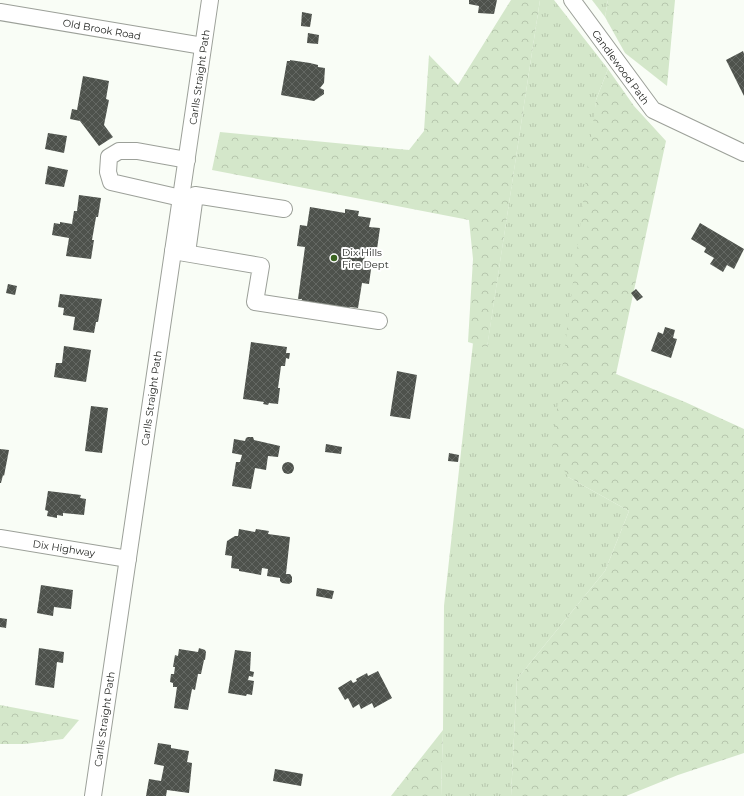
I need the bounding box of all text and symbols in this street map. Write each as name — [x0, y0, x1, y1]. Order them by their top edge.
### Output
street label: Old Brook Road — [62, 16, 142, 43]
street label: Candlewood Path — [589, 27, 652, 107]
street label: Carlls Straight Path — [186, 29, 213, 126]
place label: Dix Hills Fire Dept — [342, 246, 389, 271]
marker: Dix Hills Fire Dept — [329, 253, 339, 263]
street label: Carlls Straight Path — [138, 350, 165, 447]
street label: Dix Highway — [32, 537, 97, 560]
street label: Carlls Straight Path — [91, 671, 118, 768]

